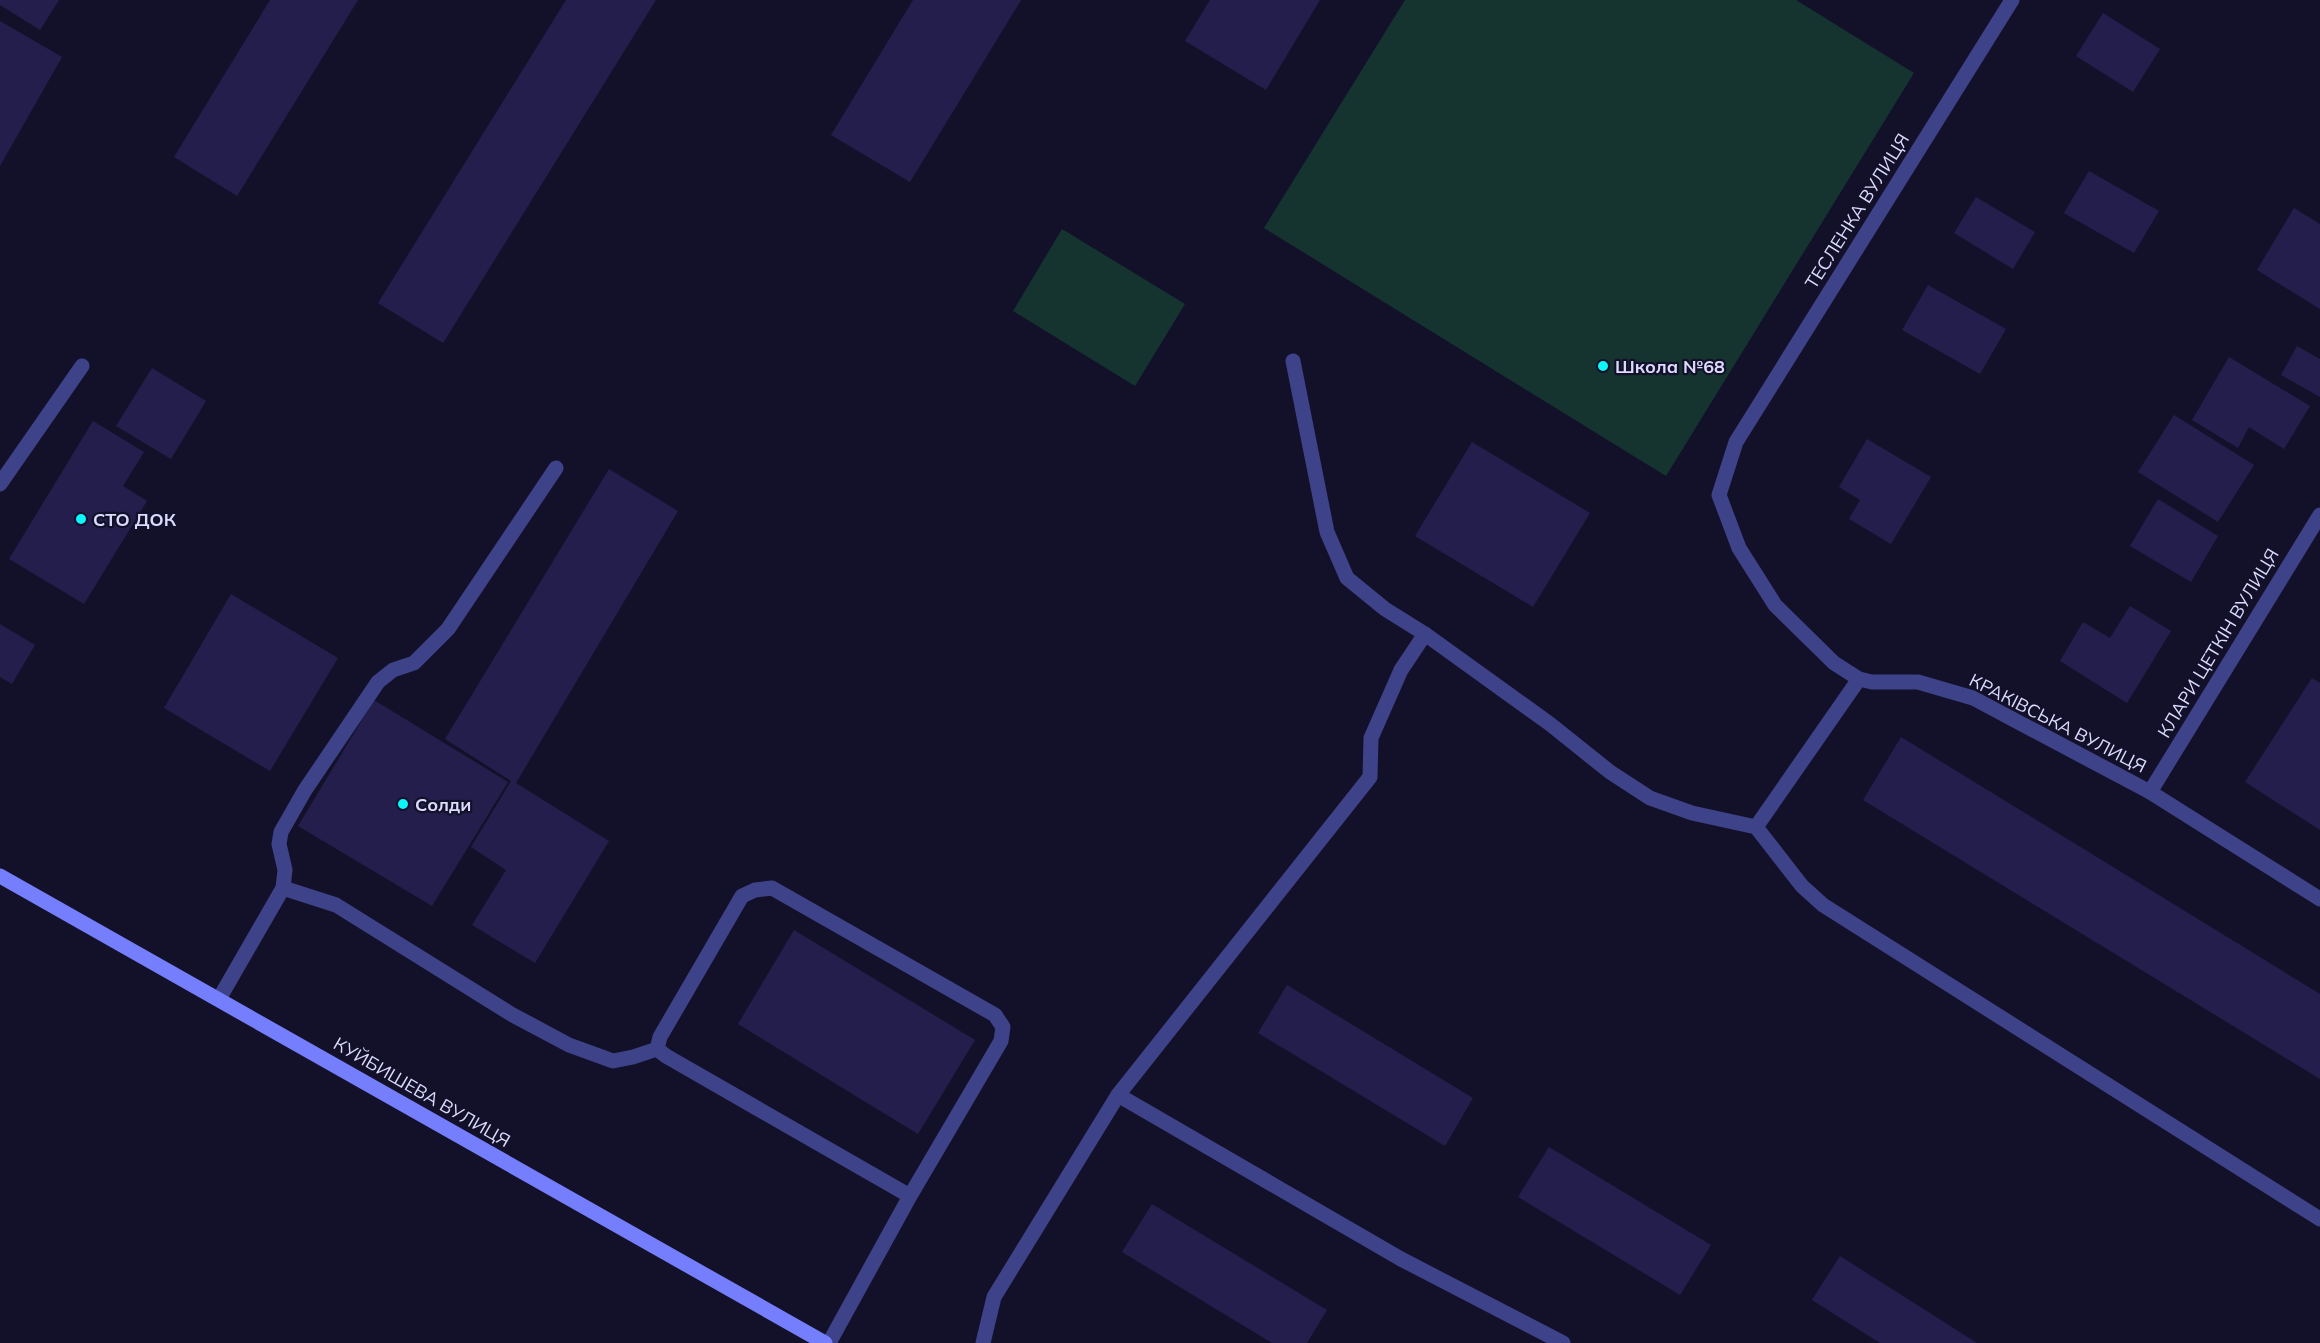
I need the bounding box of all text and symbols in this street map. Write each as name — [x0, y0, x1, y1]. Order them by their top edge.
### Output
street label: ТЕСЛЕНКА ВУЛИЦЯ — [1800, 129, 1914, 293]
place label: Школа №68 — [1615, 355, 1725, 378]
marker: Школа №68 — [1596, 359, 1610, 373]
place label: СТО ДОК — [93, 508, 177, 531]
marker: СТО ДОК — [74, 512, 88, 526]
street label: КЛАРИ ЦЕТКІН ВУЛИЦЯ — [2152, 544, 2284, 742]
street label: КРАКІВСЬКА ВУЛИЦЯ — [1966, 668, 2150, 778]
place label: Солди — [415, 793, 471, 816]
marker: Солди — [396, 797, 410, 811]
street label: КУЙБИШЕВА ВУЛИЦЯ — [329, 1032, 515, 1152]

